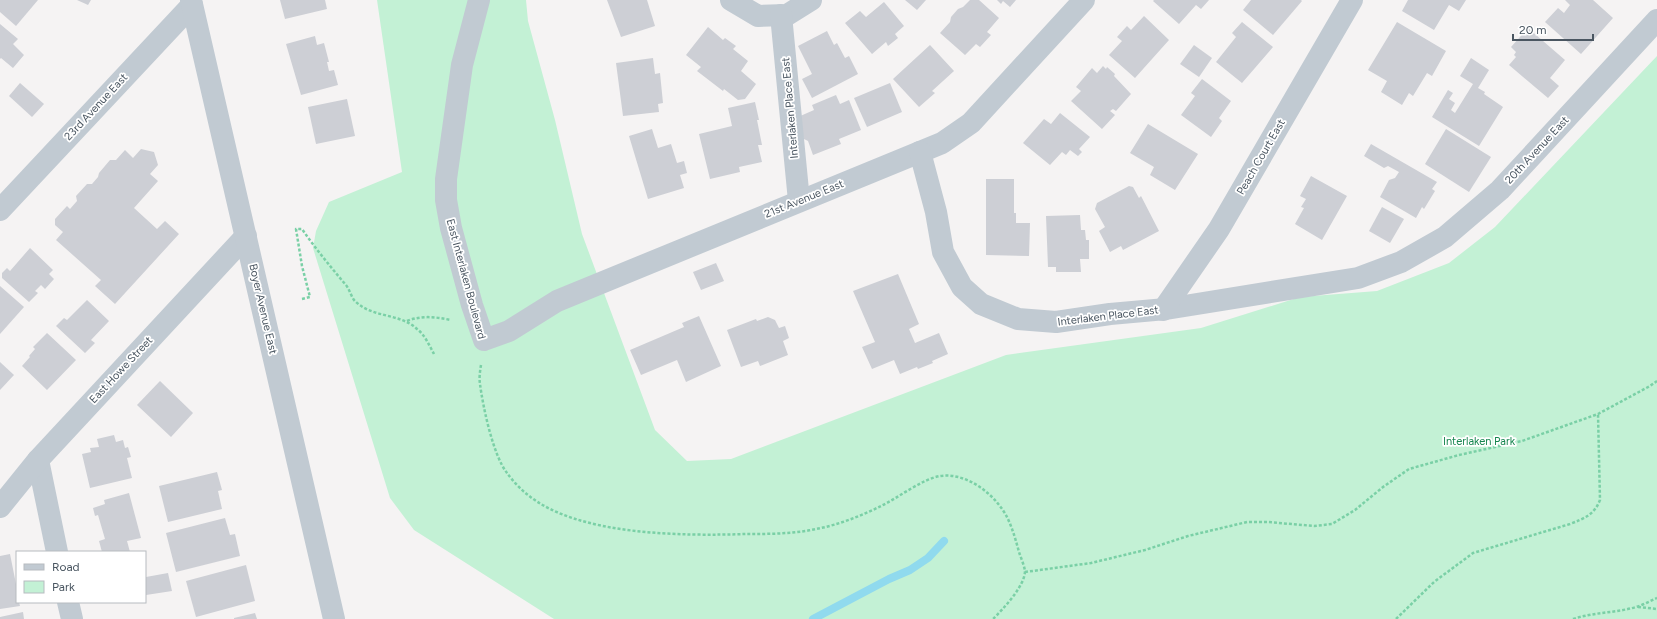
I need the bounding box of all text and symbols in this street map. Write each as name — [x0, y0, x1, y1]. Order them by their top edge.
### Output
scale bar — [1513, 16, 1593, 42]
text: 20 m — [1519, 23, 1547, 37]
street label: Interlaken Place East — [779, 57, 801, 159]
street label: 23rd Avenue East — [62, 71, 130, 143]
street label: 20th Avenue East — [1502, 114, 1572, 186]
street label: Peach Court East — [1234, 117, 1288, 197]
street label: 21st Avenue East — [763, 177, 845, 221]
street label: East Interlaken Boulevard — [444, 217, 488, 341]
street label: Boyer Avenue East — [246, 263, 280, 355]
street label: Interlaken Place East — [1057, 303, 1159, 329]
street label: East Howe Street — [87, 334, 155, 406]
park label: Interlaken Park — [1443, 435, 1516, 448]
legend — [16, 551, 146, 603]
text: Road — [52, 560, 80, 574]
text: Park — [52, 580, 75, 594]

